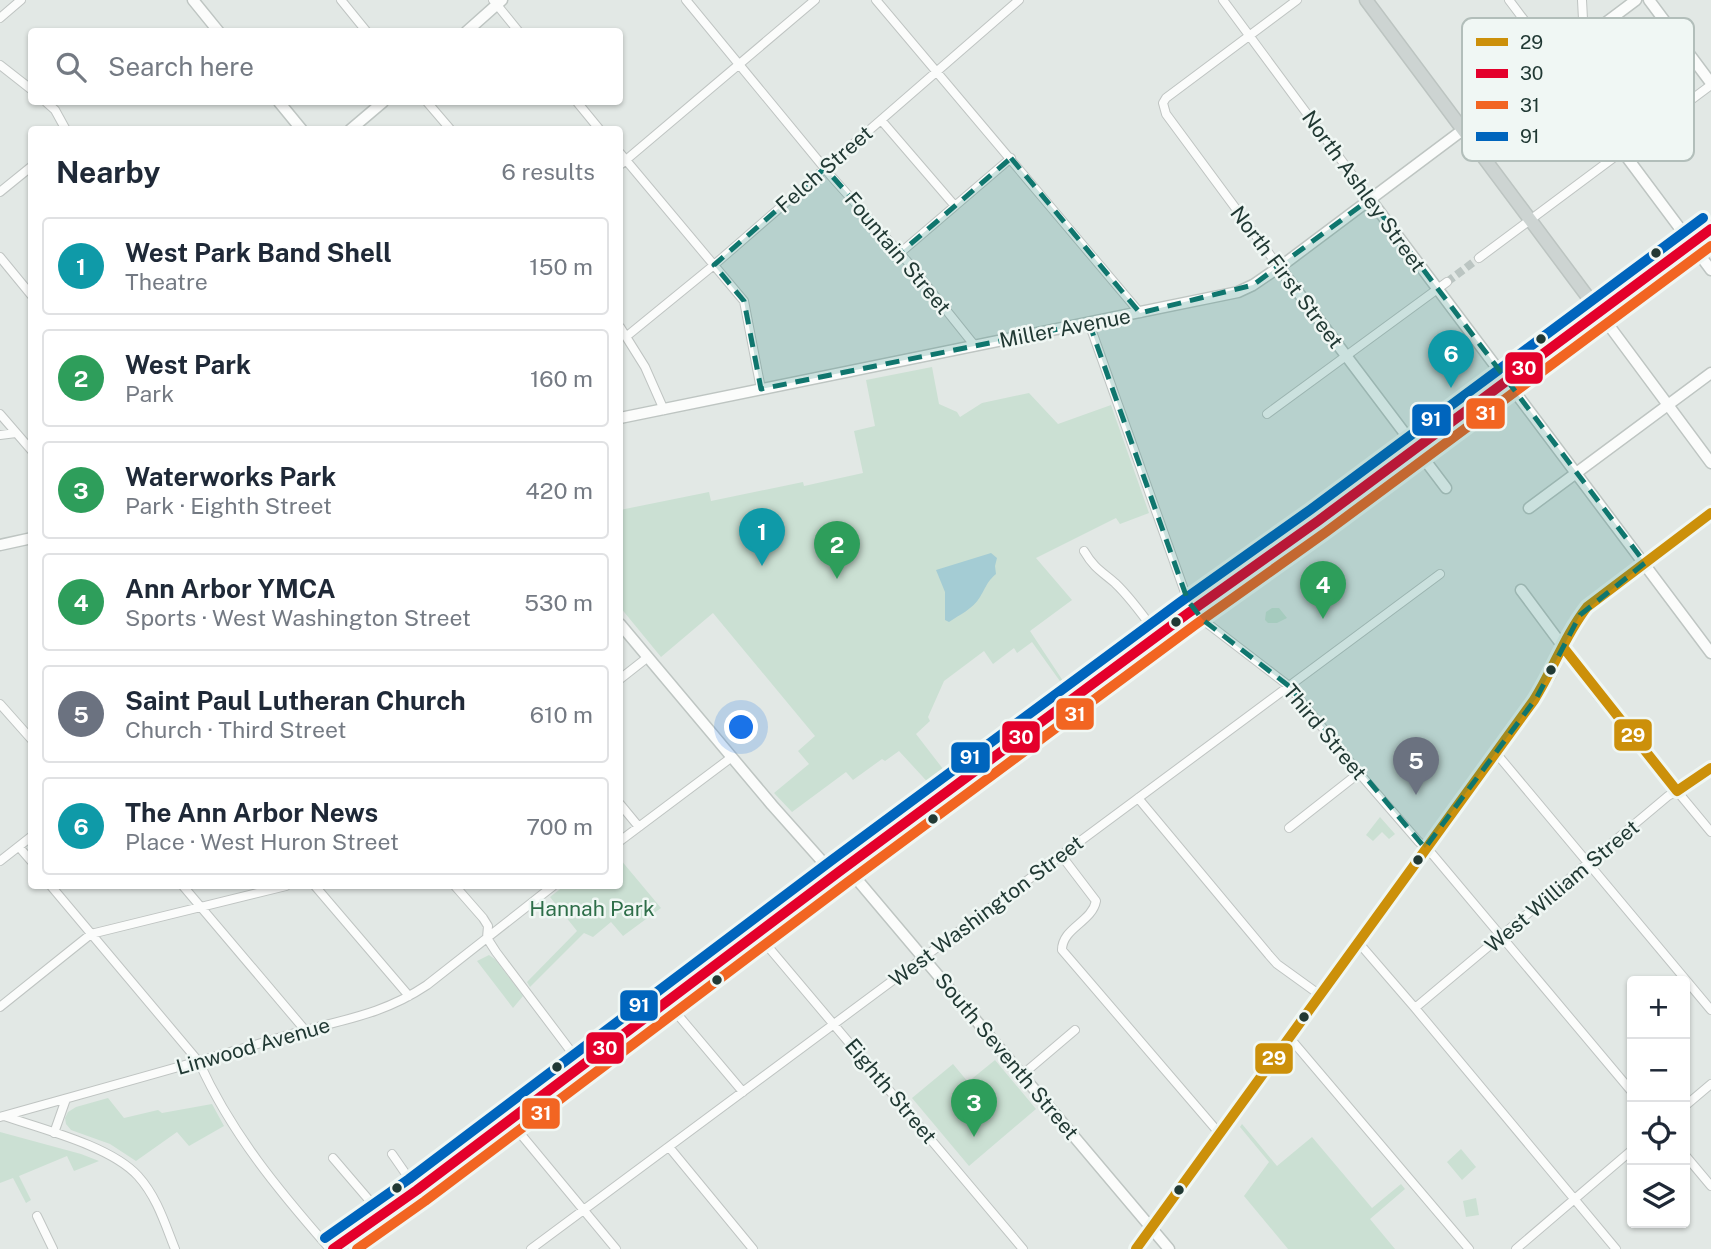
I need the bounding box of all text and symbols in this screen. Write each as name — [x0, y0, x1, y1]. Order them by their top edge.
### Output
legend — [1462, 18, 1694, 161]
search box — [28, 28, 623, 105]
text: 29 — [1520, 31, 1543, 53]
icon: search — [52, 48, 90, 86]
text: Search here — [108, 51, 254, 82]
text: 30 — [1520, 62, 1543, 84]
text: 31 — [1520, 94, 1540, 116]
street label: North Ashley Street — [1297, 105, 1431, 277]
street label: Felch Street — [771, 120, 877, 218]
text: 91 — [1520, 125, 1540, 147]
text: Nearby — [56, 154, 160, 190]
text: 6 results — [502, 158, 595, 185]
street label: Fountain Street — [840, 187, 956, 319]
street label: North First Street — [1225, 201, 1349, 353]
text: West Park Band Shell — [125, 237, 392, 268]
unlabelled marker — [1649, 246, 1663, 260]
text: 1 — [76, 253, 86, 280]
text: 150 m — [529, 253, 593, 280]
text: Theatre — [125, 268, 208, 295]
street label: Miller Avenue — [997, 303, 1133, 353]
pin: 6 — [1428, 330, 1474, 388]
unlabelled marker — [1534, 332, 1548, 346]
text: West Park — [125, 349, 251, 380]
line badge: 30 — [1504, 351, 1544, 385]
text: 30 — [1512, 357, 1536, 379]
text: 2 — [74, 365, 88, 392]
text: 160 m — [530, 365, 593, 392]
text: Park — [125, 380, 174, 407]
line badge: 31 — [1465, 397, 1506, 430]
text: 31 — [1476, 402, 1496, 424]
line badge: 91 — [1411, 403, 1452, 437]
text: 91 — [1421, 408, 1441, 430]
text: Waterworks Park — [125, 461, 336, 492]
text: 3 — [73, 477, 89, 504]
text: 420 m — [525, 477, 593, 504]
text: Park · Eighth Street — [125, 492, 332, 519]
pin: 1 — [739, 508, 785, 566]
pin: 2 — [814, 521, 860, 579]
pin: 4 — [1300, 561, 1346, 619]
text: Ann Arbor YMCA — [125, 573, 336, 604]
text: 4 — [73, 589, 89, 616]
text: 530 m — [524, 589, 593, 616]
text: Sports · West Washington Street — [125, 604, 471, 631]
unlabelled marker — [1169, 615, 1183, 629]
unlabelled marker — [1544, 663, 1558, 677]
street label: Third Street — [1278, 679, 1372, 785]
text: Saint Paul Lutheran Church — [125, 685, 466, 716]
line badge: 31 — [1055, 697, 1095, 731]
text: 5 — [73, 701, 89, 728]
text: 610 m — [530, 701, 593, 728]
text: 31 — [1065, 703, 1085, 725]
your location — [724, 710, 758, 744]
text: Church · Third Street — [125, 716, 346, 743]
line badge: 29 — [1613, 718, 1653, 752]
line badge: 30 — [1001, 720, 1041, 754]
text: 29 — [1621, 724, 1645, 746]
text: 30 — [1009, 726, 1033, 748]
pin: 5 — [1393, 737, 1439, 795]
line badge: 91 — [950, 741, 991, 774]
text: 91 — [960, 746, 980, 768]
text: The Ann Arbor News — [125, 797, 378, 828]
unlabelled marker — [926, 812, 940, 826]
text: 6 — [73, 813, 89, 840]
text: 700 m — [526, 813, 593, 840]
street label: West William Street — [1480, 814, 1644, 958]
text: Place · West Huron Street — [125, 828, 399, 855]
street label: West Washington Street — [884, 830, 1088, 992]
unlabelled marker — [1411, 853, 1425, 867]
park label: Hannah Park — [529, 896, 655, 921]
street label: South Seventh Street — [930, 968, 1084, 1144]
unlabelled marker — [710, 973, 724, 987]
map controls — [1627, 976, 1690, 1228]
button: + — [1627, 976, 1690, 1039]
line badge: 91 — [619, 989, 659, 1022]
text: 91 — [629, 994, 649, 1016]
unlabelled marker — [1297, 1010, 1311, 1024]
street label: Linwood Avenue — [173, 1012, 333, 1080]
line badge: 30 — [585, 1031, 625, 1065]
street label: Eighth Street — [840, 1033, 942, 1149]
text: 30 — [593, 1037, 617, 1059]
button: − — [1627, 1039, 1690, 1102]
line badge: 29 — [1254, 1042, 1294, 1075]
text: 29 — [1262, 1047, 1286, 1069]
unlabelled marker — [550, 1060, 564, 1074]
pin: 3 — [951, 1079, 997, 1137]
line badge: 31 — [521, 1097, 561, 1130]
text: 31 — [531, 1102, 551, 1124]
button: locate — [1627, 1102, 1690, 1165]
button: layers — [1627, 1165, 1690, 1228]
unlabelled marker — [390, 1181, 404, 1195]
unlabelled marker — [1172, 1183, 1186, 1197]

